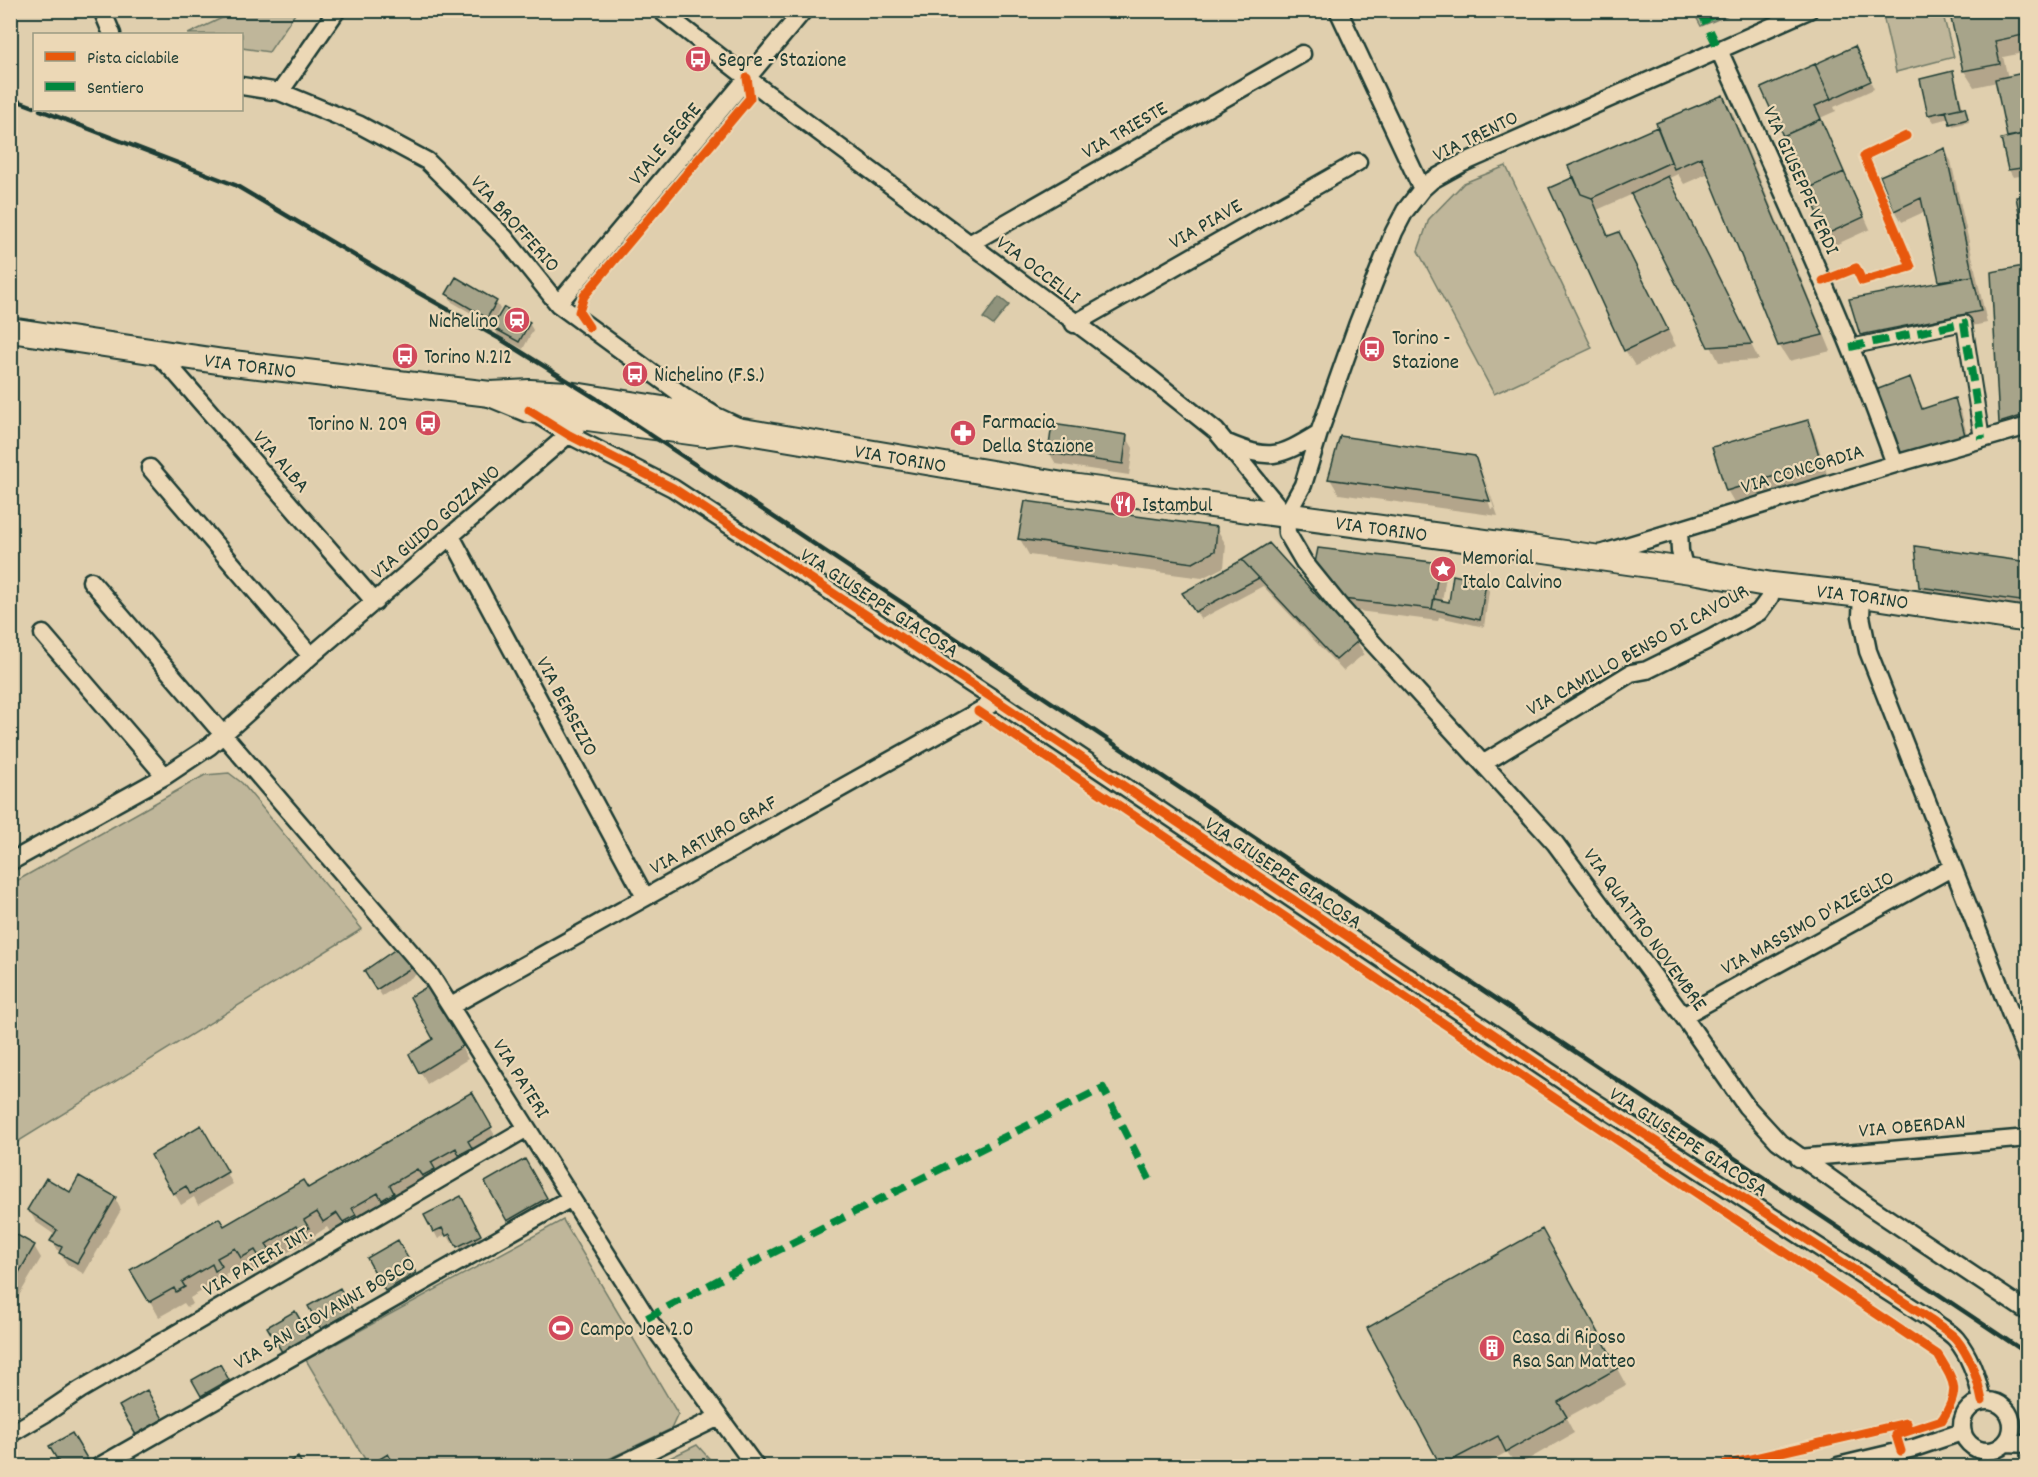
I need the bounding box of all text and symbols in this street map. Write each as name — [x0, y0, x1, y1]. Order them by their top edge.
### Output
legend — [33, 33, 243, 111]
bus stop icon: Segre - Stazione — [683, 44, 713, 74]
text: Pista ciclabile — [87, 47, 179, 72]
place label: Segre - Stazione — [718, 47, 847, 77]
text: Sentiero — [87, 77, 144, 102]
street label: VIA TRIESTE — [1077, 95, 1174, 168]
street label: VIALE SEGRE — [623, 97, 710, 193]
street label: VIA GIUSEPPE VERDI — [1753, 102, 1846, 261]
street label: VIA TRENTO — [1428, 104, 1524, 171]
street label: VIA BROFFERIO — [462, 170, 566, 280]
street label: VIA PIAVE — [1164, 192, 1249, 259]
street label: VIA OCCELLI — [989, 230, 1086, 313]
station icon: Nichelino — [502, 305, 532, 335]
place label: Nichelino — [429, 308, 498, 338]
place label: Torino - Stazione — [1392, 325, 1459, 379]
bus stop icon: Torino - Stazione — [1357, 334, 1387, 364]
bus stop icon: Torino N.212 — [390, 341, 420, 371]
place label: Torino N.212 — [424, 344, 512, 374]
street label: VIA TORINO — [202, 347, 298, 389]
bus stop icon: Nichelino (F.S.) — [620, 359, 650, 389]
place label: Nichelino (F.S.) — [654, 362, 764, 392]
bus stop icon: Torino N. 209 — [413, 408, 443, 438]
place label: Farmacia Della Stazione — [982, 409, 1094, 463]
place label: Torino N. 209 — [308, 411, 408, 441]
pharmacy icon: Farmacia Della Stazione — [948, 418, 978, 448]
street label: VIA ALBA — [244, 425, 315, 501]
street label: VIA TORINO — [852, 438, 948, 483]
street label: VIA CONCORDIA — [1738, 438, 1868, 504]
street label: VIA GUIDO GOZZANO — [366, 459, 508, 588]
restaurant icon: Istambul — [1108, 489, 1138, 519]
place label: Istambul — [1142, 492, 1213, 522]
street label: VIA TORINO — [1333, 510, 1429, 552]
street label: VIA GIUSEPPE GIACOSA — [793, 542, 964, 667]
place label: Memorial Italo Calvino — [1462, 545, 1562, 599]
place icon: Memorial Italo Calvino — [1428, 554, 1458, 584]
street label: VIA CAMILLO BENSO DI CAVOUR — [1522, 578, 1755, 725]
street label: VIA TORINO — [1815, 578, 1910, 620]
street label: VIA BERSEZIO — [526, 652, 604, 763]
street label: VIA ARTURO GRAF — [645, 789, 784, 884]
street label: VIA GIUSEPPE GIACOSA — [1198, 811, 1367, 938]
street label: VIA QUATTRO NOVEMBRE — [1574, 843, 1713, 1019]
street label: VIA MASSIMO D'AZEGLIO — [1716, 865, 1901, 985]
street label: VIA PATERI — [483, 1034, 556, 1126]
street label: VIA GIUSEPPE GIACOSA — [1602, 1081, 1773, 1206]
street label: VIA OBERDAN — [1857, 1108, 1967, 1148]
street label: VIA PATERI INT. — [198, 1219, 319, 1306]
street label: VIA SAN GIOVANNI BOSCO — [229, 1250, 422, 1379]
sports icon: Campo Joe 2.0 — [546, 1313, 576, 1343]
place label: Campo Joe 2.0 — [580, 1316, 694, 1346]
place label: Casa di Riposo Rsa San Matteo — [1512, 1324, 1636, 1378]
building icon: Casa di Riposo Rsa San Matteo — [1477, 1333, 1507, 1363]

